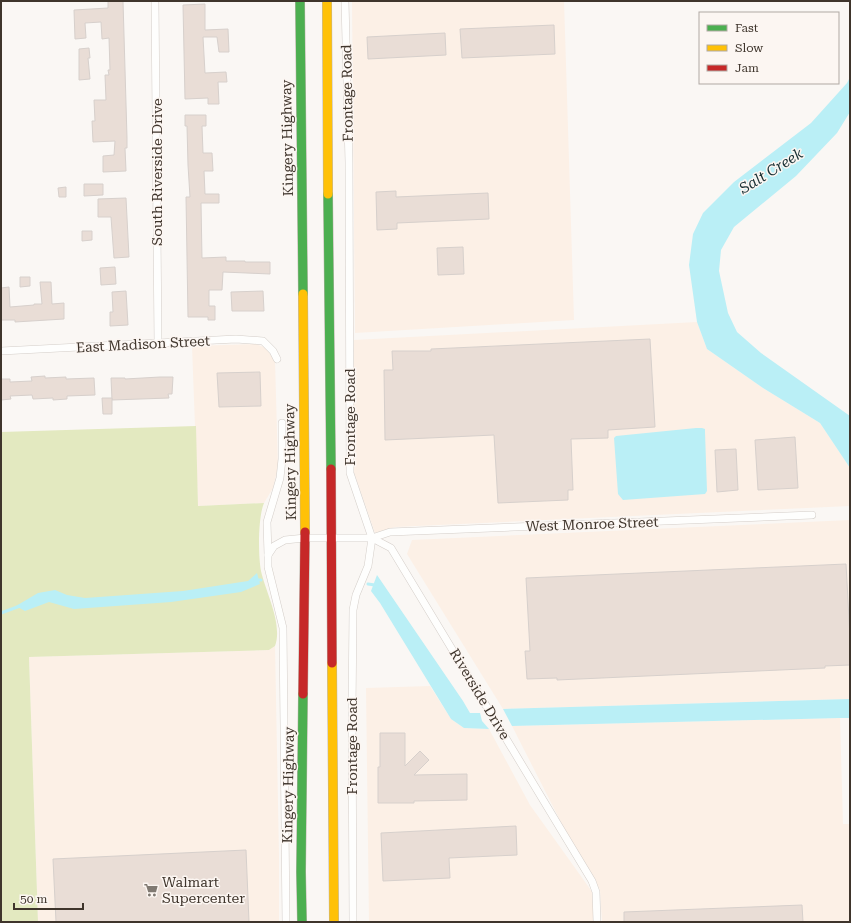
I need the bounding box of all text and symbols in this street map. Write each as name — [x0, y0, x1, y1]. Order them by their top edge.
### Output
legend — [699, 12, 839, 84]
text: Fast — [735, 21, 759, 35]
text: Slow — [735, 41, 763, 55]
street label: Frontage Road — [338, 44, 356, 142]
text: Jam — [735, 61, 759, 75]
street label: Kingery Highway — [278, 79, 296, 196]
street label: South Riverside Drive — [149, 98, 165, 246]
water label: Salt Creek — [735, 144, 807, 198]
street label: East Madison Street — [76, 333, 210, 355]
street label: Frontage Road — [342, 368, 358, 466]
street label: Kingery Highway — [281, 403, 299, 520]
street label: West Monroe Street — [525, 514, 659, 534]
street label: Riverside Drive — [447, 646, 514, 743]
street label: Frontage Road — [344, 697, 360, 795]
street label: Kingery Highway — [279, 726, 297, 843]
place label: Walmart Supercenter — [162, 874, 245, 906]
supermarket icon: Walmart Supercenter — [143, 882, 159, 898]
scale bar — [14, 885, 83, 911]
text: 50 m — [20, 892, 47, 906]

